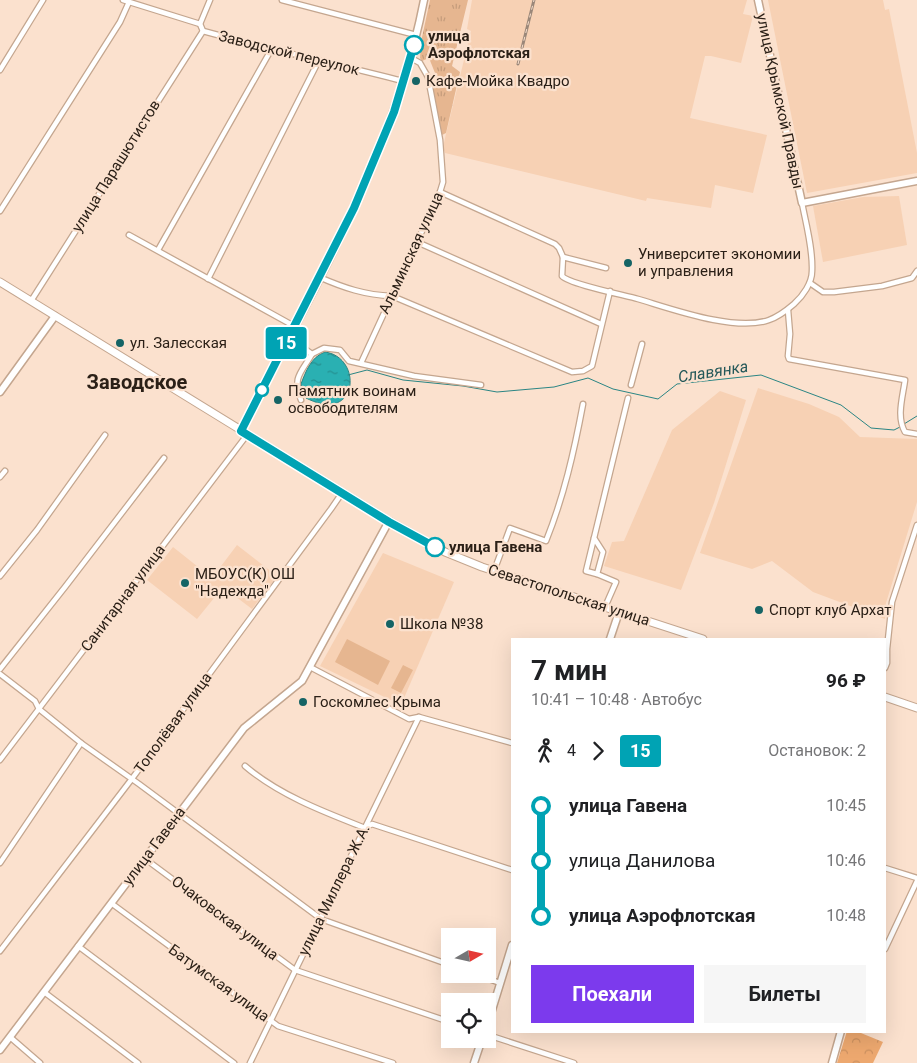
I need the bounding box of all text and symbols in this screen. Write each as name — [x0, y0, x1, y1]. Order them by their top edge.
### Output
street label: улица Крымской Правды — [753, 12, 807, 190]
street label: Заводской переулок — [217, 27, 361, 79]
place label: улица Аэрофлотская — [428, 27, 530, 62]
marker: улица Аэрофлотская — [404, 35, 424, 55]
place label: Кафе-Мойка Квадро — [426, 72, 569, 90]
marker: Кафе-Мойка Квадро — [410, 75, 422, 87]
street label: улица Парашютистов — [68, 97, 164, 235]
street label: Альминская улица — [375, 189, 447, 317]
place label: Университет экономии и управления — [638, 245, 801, 280]
marker: Университет экономии и управления — [622, 257, 634, 269]
line badge: 15 — [264, 327, 308, 359]
text: 15 — [276, 332, 296, 353]
place label: ул. Залесская — [130, 334, 227, 352]
marker: ул. Залесская — [114, 337, 126, 349]
water label: Славянка — [677, 357, 749, 386]
district label: Заводское — [87, 370, 188, 394]
place label: Памятник воинам освободителям — [288, 382, 416, 417]
unlabelled marker — [255, 383, 269, 397]
marker: Памятник воинам освободителям — [272, 394, 284, 406]
marker: улица Гавена — [425, 537, 445, 557]
place label: улица Гавена — [449, 538, 542, 556]
street label: Санитарная улица — [77, 541, 169, 655]
street label: Севастопольская улица — [486, 560, 652, 630]
place label: МБОУС(К) ОШ "Надежда" — [195, 565, 295, 600]
marker: МБОУС(К) ОШ "Надежда" — [179, 577, 191, 589]
place label: Спорт клуб Архат — [769, 601, 891, 619]
marker: Спорт клуб Архат — [753, 604, 765, 616]
place label: Школа №38 — [400, 615, 483, 633]
marker: Школа №38 — [384, 618, 396, 630]
text: 7 мин — [531, 654, 607, 687]
street label: Тополёвая улица — [130, 669, 216, 777]
text: 96 ₽ — [826, 669, 866, 692]
text: 10:41 – 10:48 · Автобус — [531, 690, 702, 709]
place label: Госкомлес Крыма — [313, 693, 441, 711]
marker: Госкомлес Крыма — [297, 696, 309, 708]
icon: walk — [531, 737, 559, 765]
icon: forward — [584, 737, 612, 765]
text: 15 — [630, 740, 651, 761]
text: 4 — [567, 741, 576, 760]
text: Остановок: 2 — [768, 741, 866, 760]
text: улица Гавена — [569, 794, 687, 817]
text: 10:45 — [826, 796, 866, 815]
street label: улица Гавена — [119, 803, 189, 889]
street label: улица Миллера Ж.А. — [294, 822, 374, 958]
text: улица Данилова — [569, 849, 715, 872]
text: 10:46 — [826, 851, 866, 870]
street label: Очаковская улица — [168, 872, 282, 964]
text: улица Аэрофлотская — [569, 904, 756, 927]
text: 10:48 — [826, 906, 866, 925]
north arrow — [441, 928, 496, 982]
map controls — [441, 928, 496, 1048]
street label: Батумская улица — [165, 940, 273, 1026]
button: Поехали — [531, 965, 694, 1023]
button: Билеты — [704, 965, 866, 1023]
button: locate — [441, 993, 496, 1048]

